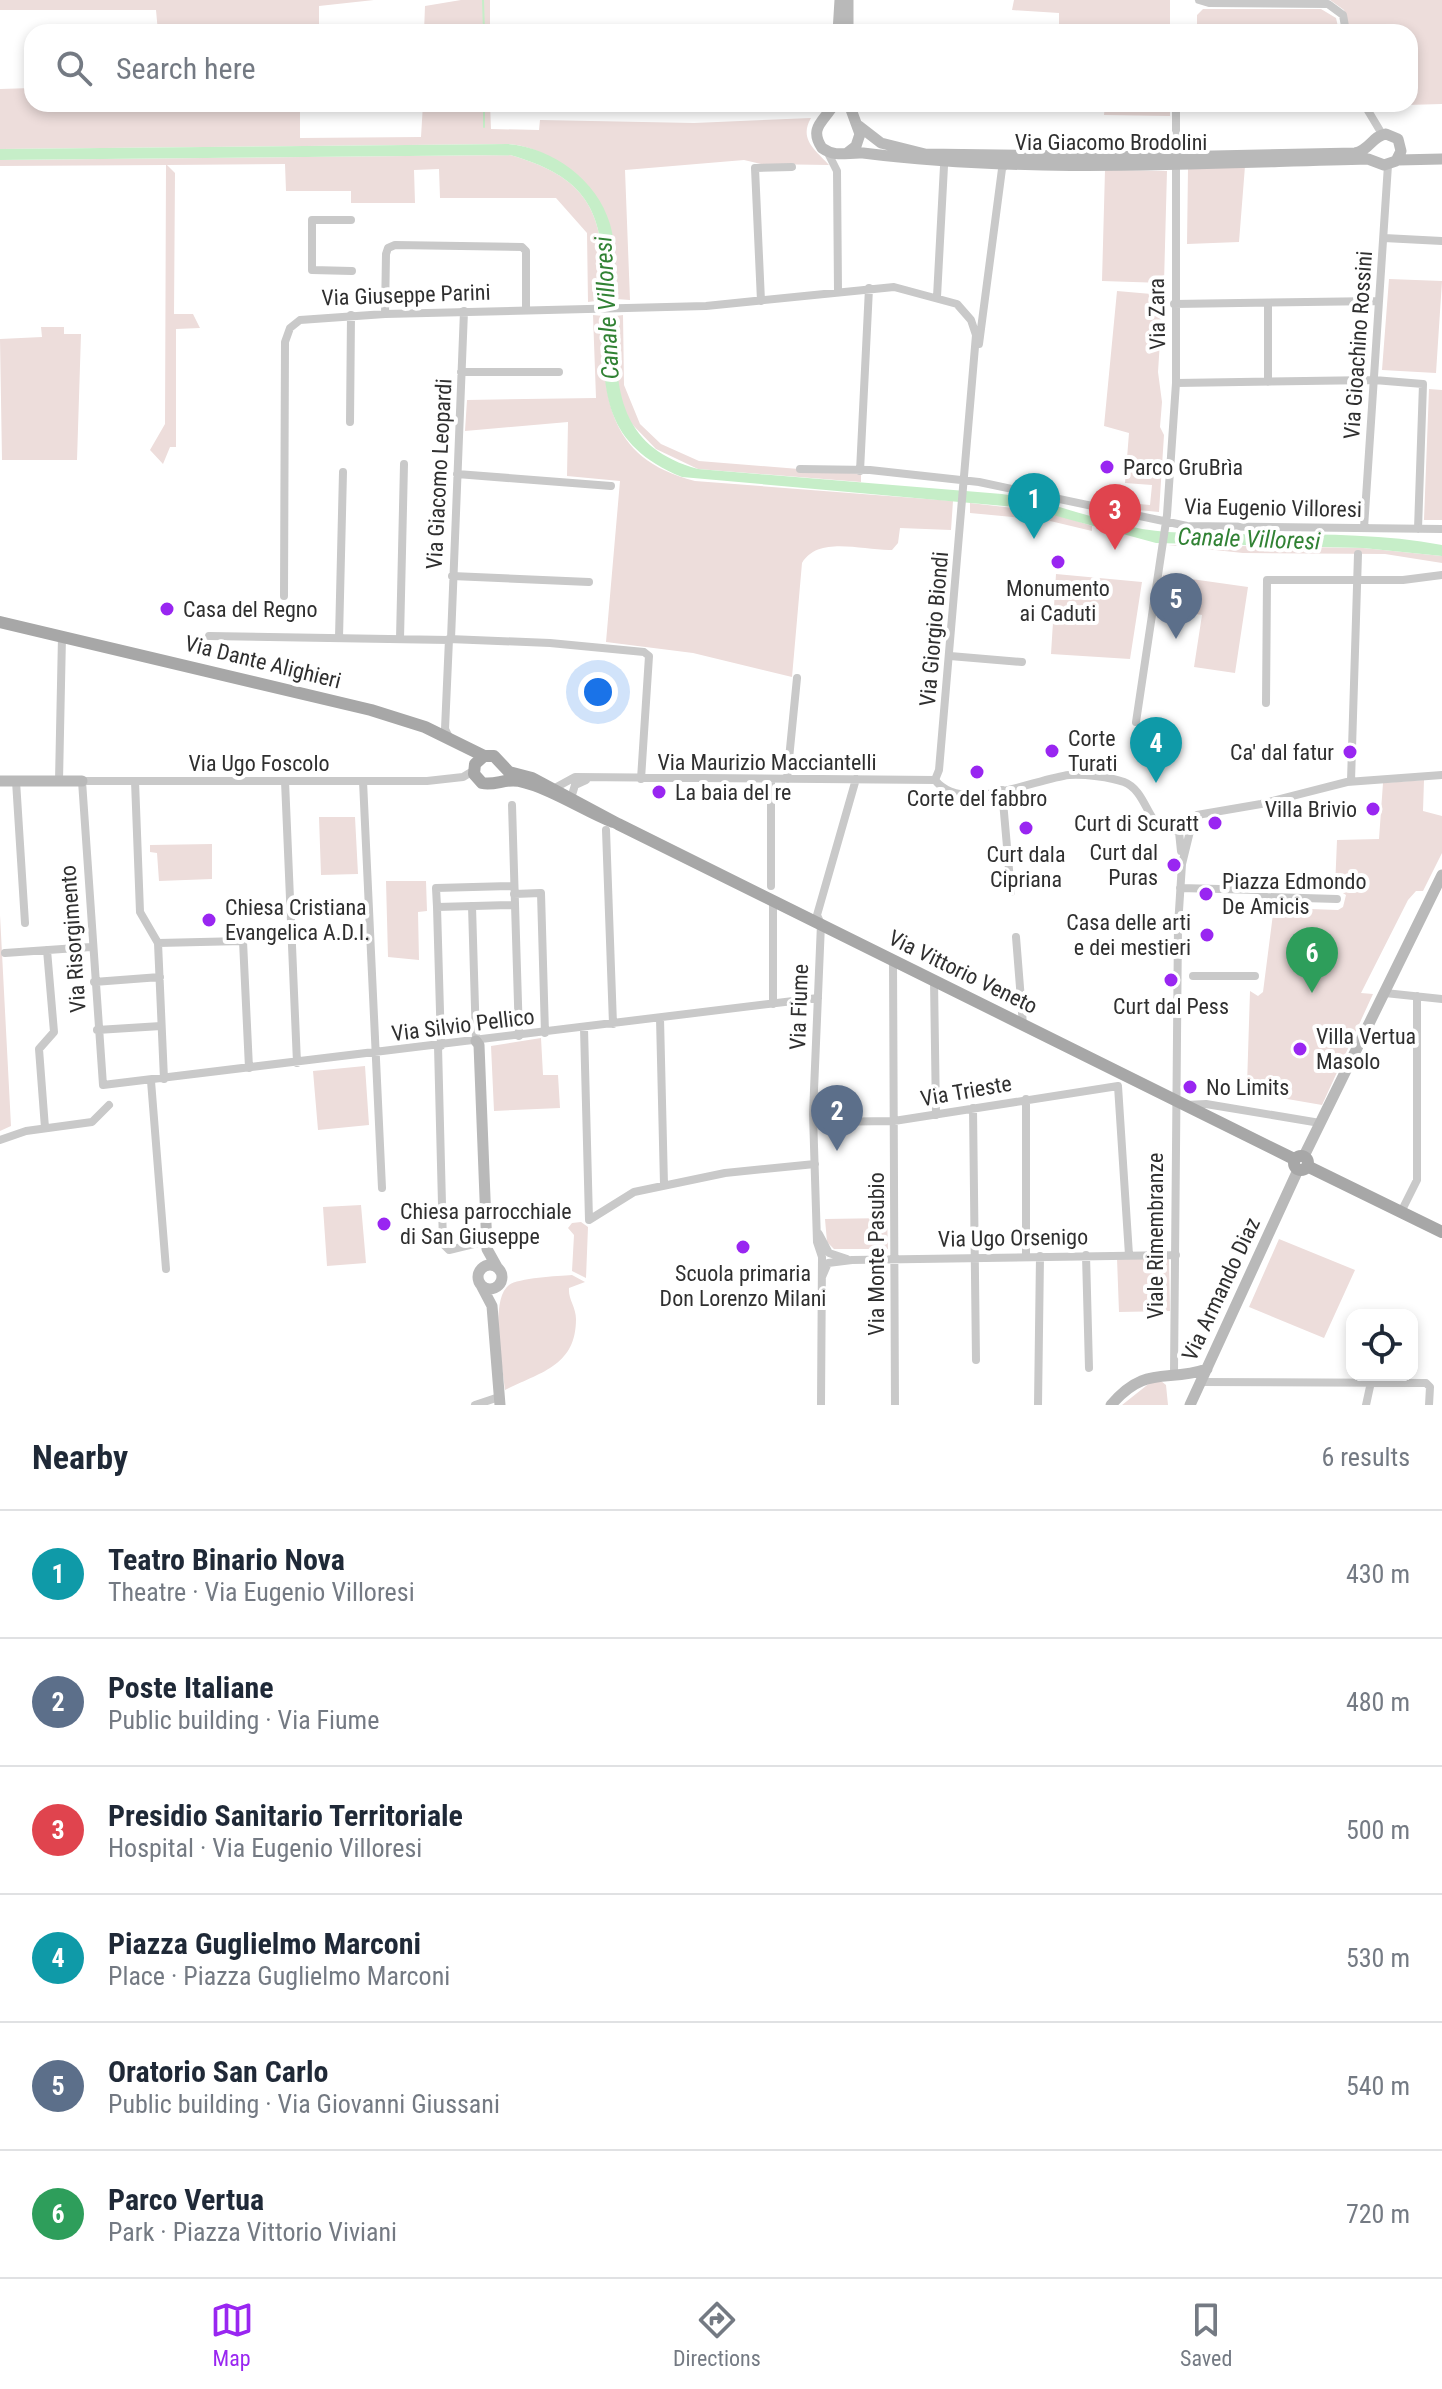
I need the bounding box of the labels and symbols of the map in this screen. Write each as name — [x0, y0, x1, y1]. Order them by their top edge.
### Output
street label: Via Giacomo Brodolini — [1015, 130, 1207, 155]
water label: Canale Villoresi — [589, 235, 625, 380]
street label: Via Gioachino Rossini — [1339, 250, 1377, 440]
street label: Via Zara — [1144, 278, 1170, 350]
street label: Via Giuseppe Parini — [321, 280, 491, 310]
street label: Via Giacomo Leopardi — [422, 378, 456, 570]
place label: Parco GruBrìa — [1123, 455, 1243, 480]
marker: Parco GruBrìa — [1098, 458, 1116, 476]
pin: 1 — [1008, 473, 1060, 539]
pin: 3 — [1089, 484, 1141, 550]
street label: Via Eugenio Villoresi — [1184, 494, 1362, 522]
water label: Canale Villoresi — [1177, 523, 1322, 556]
street label: Via Giorgio Biondi — [915, 551, 953, 707]
marker: Monumento ai Caduti — [1049, 553, 1067, 571]
pin: 5 — [1150, 573, 1202, 639]
place label: Monumento ai Caduti — [1006, 576, 1110, 626]
place label: Casa del Regno — [183, 597, 318, 622]
marker: Casa del Regno — [158, 600, 176, 618]
street label: Via Dante Alighieri — [182, 631, 344, 693]
your location — [578, 672, 618, 712]
pin: 4 — [1130, 717, 1182, 783]
place label: Corte Turati — [1068, 726, 1117, 776]
place label: Ca' dal fatur — [1230, 740, 1334, 765]
marker: Corte Turati — [1043, 742, 1061, 760]
marker: Ca' dal fatur — [1341, 743, 1359, 761]
street label: Via Maurizio Macciantelli — [657, 750, 877, 775]
street label: Via Ugo Foscolo — [189, 751, 330, 776]
marker: Corte del fabbro — [968, 763, 986, 781]
place label: La baia del re — [675, 780, 791, 805]
marker: La baia del re — [650, 783, 668, 801]
place label: Corte del fabbro — [907, 786, 1047, 811]
place label: Villa Brivio — [1265, 797, 1357, 822]
marker: Villa Brivio — [1364, 800, 1382, 818]
place label: Curt di Scuratt — [1074, 811, 1199, 836]
marker: Curt di Scuratt — [1206, 814, 1224, 832]
marker: Curt dala Cipriana — [1017, 819, 1035, 837]
place label: Curt dal Puras — [1090, 840, 1158, 890]
place label: Curt dala Cipriana — [987, 842, 1065, 892]
marker: Curt dal Puras — [1165, 856, 1183, 874]
street label: Via Risorgimento — [55, 864, 91, 1014]
place label: Piazza Edmondo De Amicis — [1222, 869, 1367, 919]
marker: Piazza Edmondo De Amicis — [1197, 885, 1215, 903]
place label: Chiesa Cristiana Evangelica A.D.I. — [225, 895, 370, 945]
place label: Casa delle arti e dei mestieri — [1066, 910, 1191, 960]
marker: Chiesa Cristiana Evangelica A.D.I. — [200, 911, 218, 929]
street label: Via Vittorio Veneto — [884, 925, 1042, 1019]
marker: Casa delle arti e dei mestieri — [1198, 926, 1216, 944]
pin: 6 — [1286, 927, 1338, 993]
street label: Via Fiume — [785, 964, 813, 1050]
marker: Curt dal Pess — [1162, 971, 1180, 989]
place label: Curt dal Pess — [1113, 994, 1229, 1019]
street label: Via Silvio Pellico — [390, 1004, 536, 1046]
place label: Villa Vertua Masolo — [1316, 1024, 1416, 1074]
marker: Villa Vertua Masolo — [1291, 1040, 1309, 1058]
street label: Via Trieste — [918, 1071, 1014, 1111]
place label: No Limits — [1206, 1075, 1289, 1100]
marker: No Limits — [1181, 1078, 1199, 1096]
pin: 2 — [811, 1085, 863, 1151]
street label: Viale Rimembranze — [1143, 1153, 1168, 1319]
street label: Via Monte Pasubio — [864, 1172, 889, 1336]
place label: Chiesa parrocchiale di San Giuseppe — [400, 1199, 572, 1249]
street label: Via Armando Diaz — [1177, 1214, 1265, 1364]
marker: Chiesa parrocchiale di San Giuseppe — [375, 1215, 393, 1233]
street label: Via Ugo Orsenigo — [938, 1224, 1088, 1252]
marker: Scuola primaria Don Lorenzo Milani — [734, 1238, 752, 1256]
place label: Scuola primaria Don Lorenzo Milani — [660, 1261, 826, 1311]

